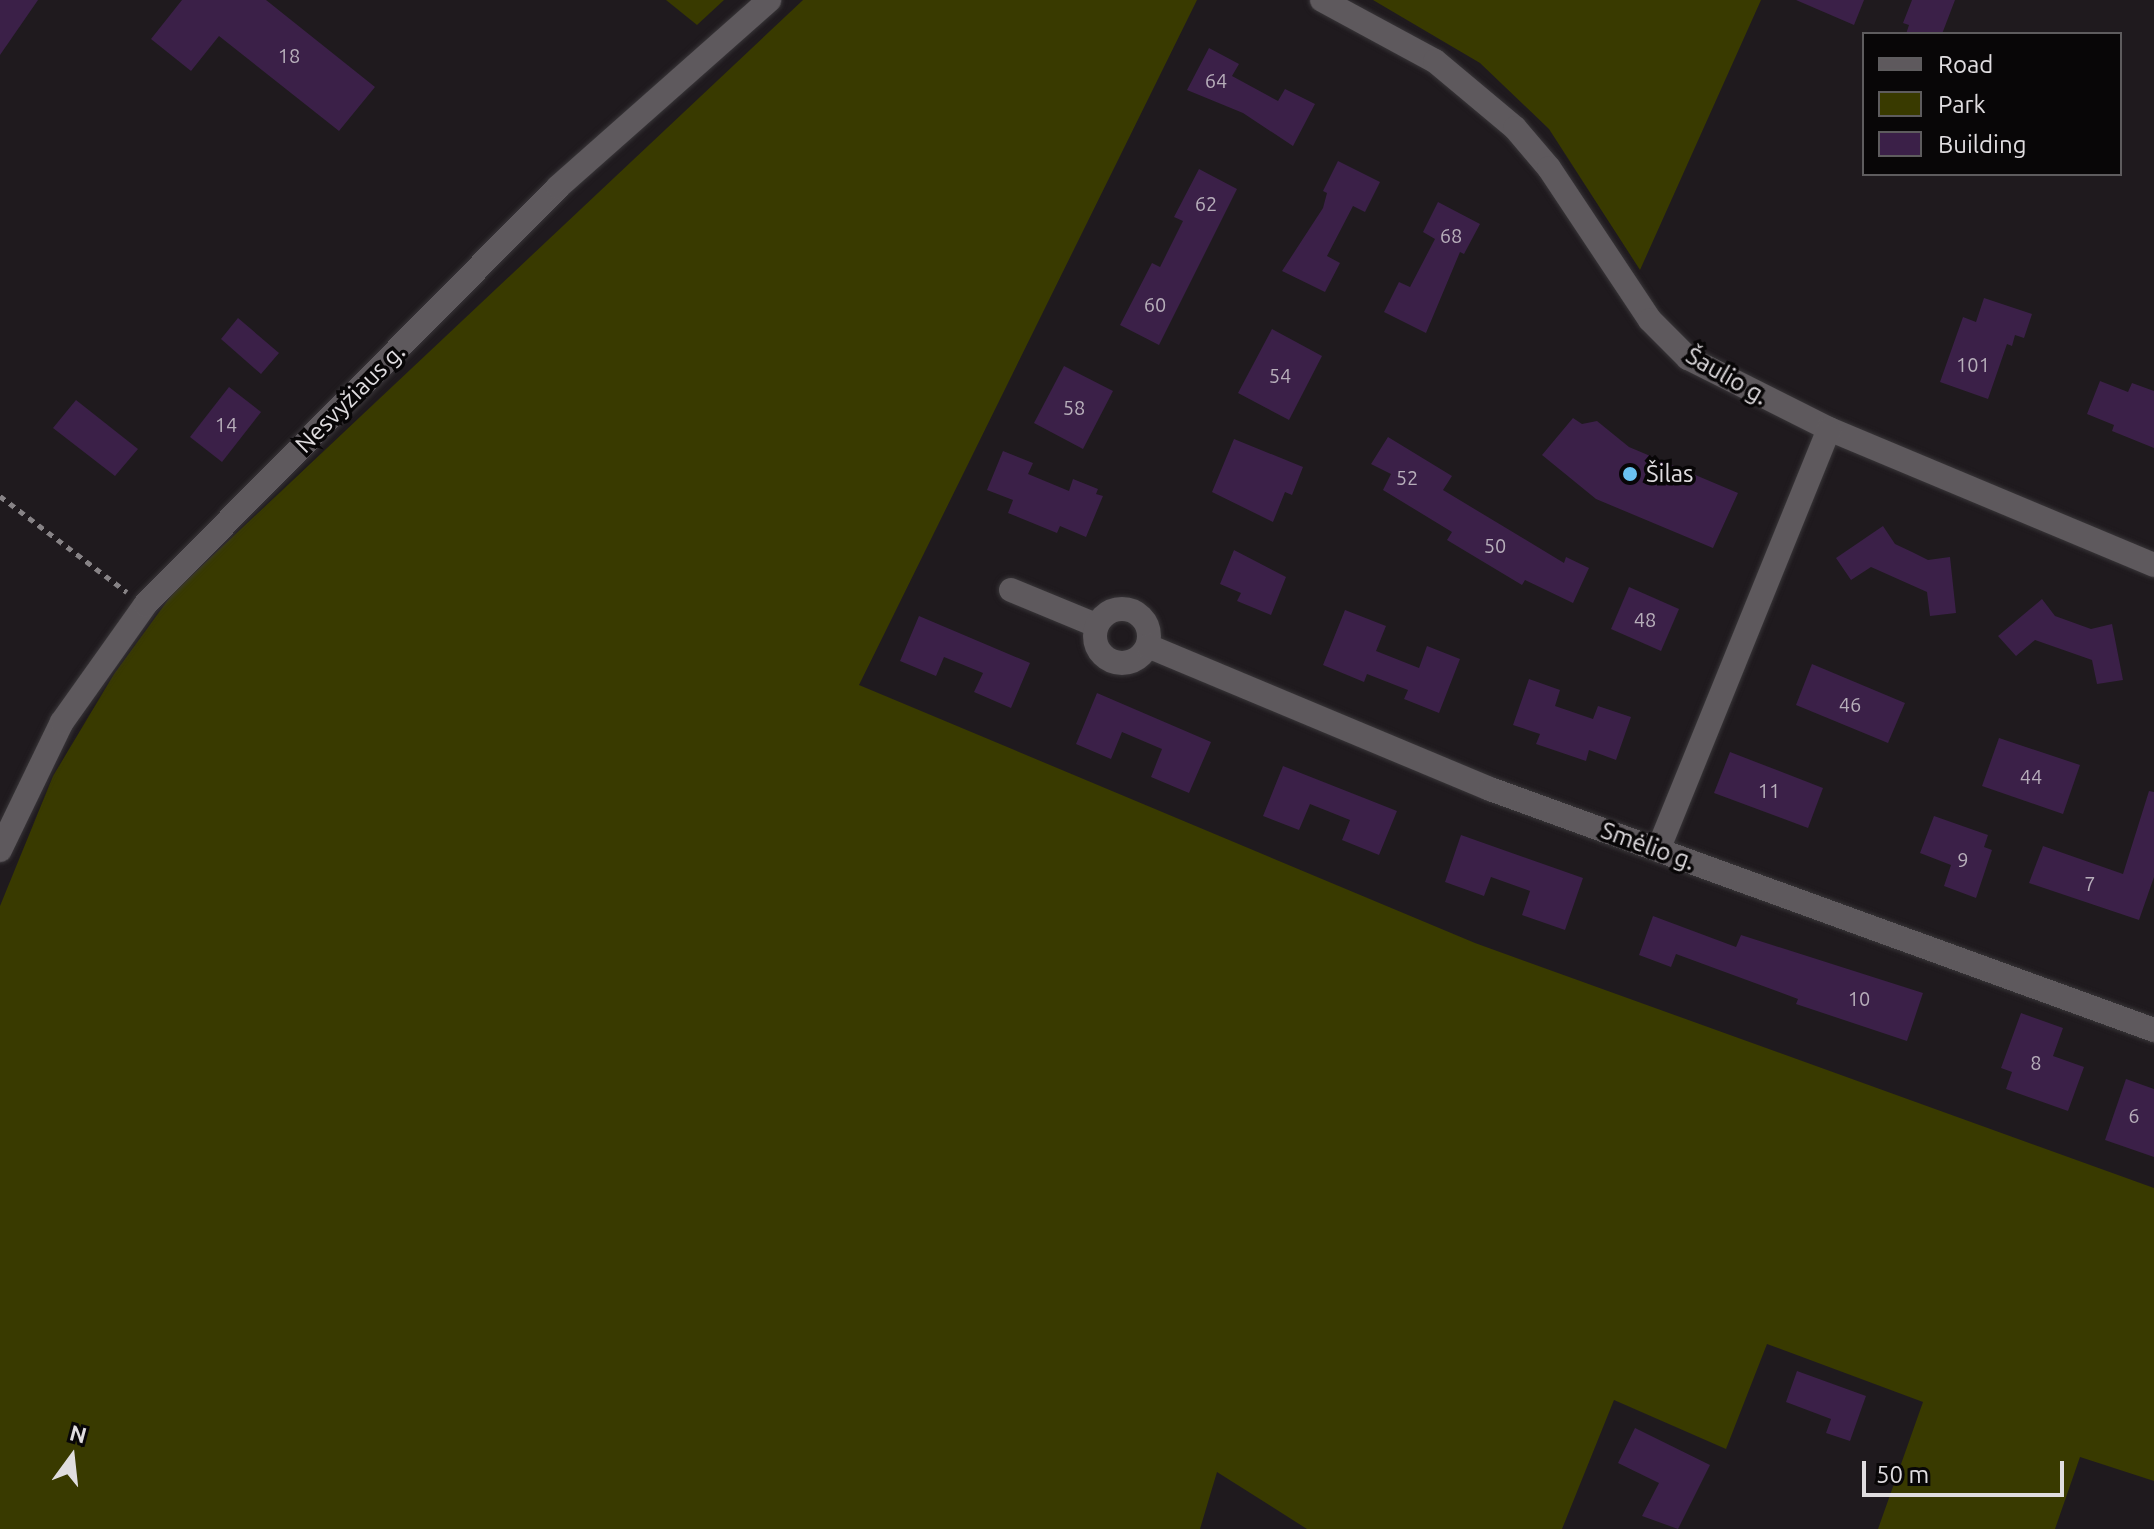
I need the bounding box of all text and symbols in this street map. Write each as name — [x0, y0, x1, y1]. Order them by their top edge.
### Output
legend — [1862, 32, 2122, 176]
house number: 18 — [278, 43, 300, 67]
text: Road — [1938, 51, 1993, 78]
house number: 64 — [1205, 68, 1227, 92]
text: Park — [1938, 91, 1986, 118]
text: Building — [1938, 131, 2026, 158]
house number: 62 — [1195, 191, 1217, 215]
house number: 68 — [1440, 223, 1462, 247]
house number: 60 — [1144, 292, 1166, 316]
street label: Nesvyžiaus g. — [289, 337, 411, 459]
street label: Šaulio g. — [1681, 341, 1773, 411]
house number: 101 — [1956, 352, 1990, 376]
house number: 54 — [1269, 363, 1291, 387]
house number: 58 — [1063, 395, 1085, 419]
house number: 14 — [215, 412, 237, 436]
place label: Šilas — [1646, 460, 1693, 488]
house number: 52 — [1396, 465, 1418, 489]
marker: Šilas — [1621, 465, 1639, 483]
house number: 50 — [1484, 533, 1506, 557]
house number: 48 — [1634, 607, 1656, 631]
house number: 46 — [1839, 692, 1861, 716]
house number: 44 — [2020, 764, 2042, 788]
house number: 11 — [1758, 778, 1780, 802]
street label: Smėlio g. — [1597, 816, 1699, 876]
house number: 9 — [1957, 847, 1969, 871]
house number: 7 — [2084, 871, 2096, 895]
house number: 10 — [1848, 986, 1870, 1010]
house number: 8 — [2030, 1050, 2042, 1074]
house number: 6 — [2128, 1103, 2140, 1127]
north arrow — [32, 1417, 112, 1497]
text: N — [67, 1419, 89, 1448]
scale bar — [1866, 1445, 2068, 1495]
text: 50 m — [1876, 1461, 1929, 1488]

